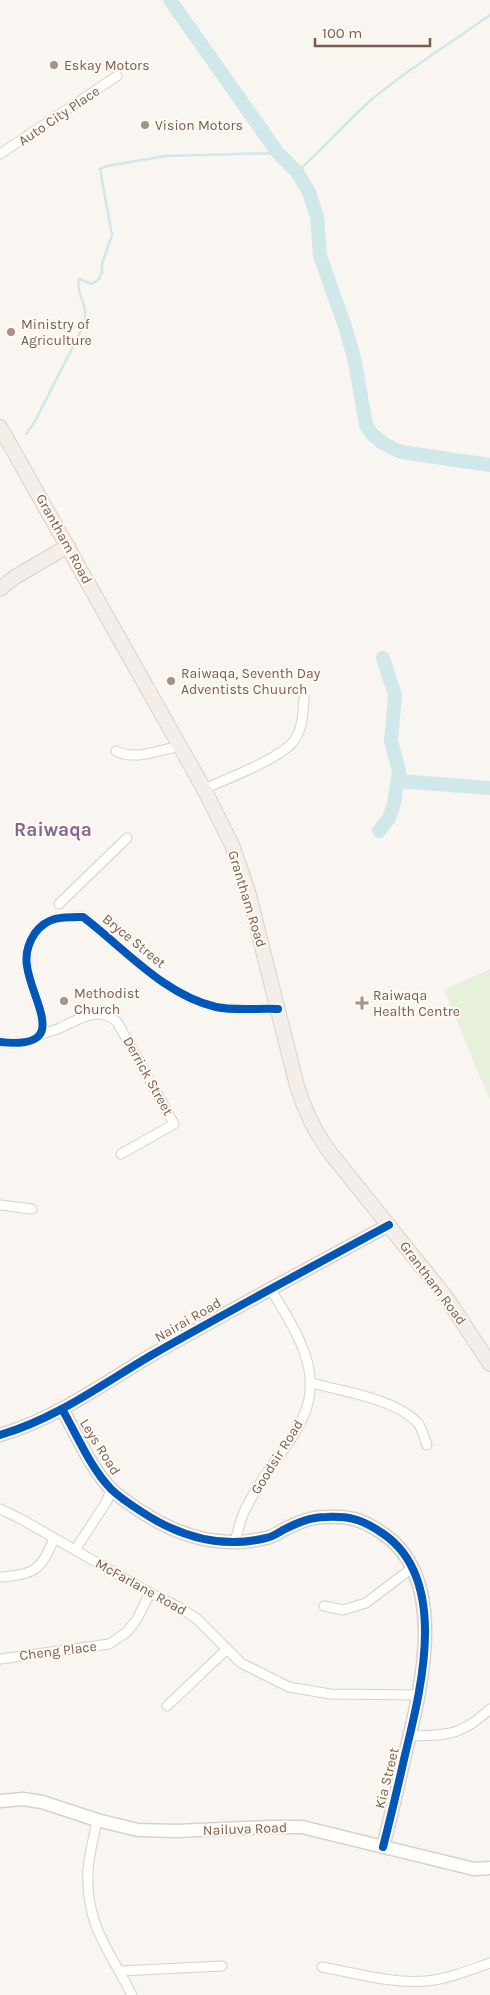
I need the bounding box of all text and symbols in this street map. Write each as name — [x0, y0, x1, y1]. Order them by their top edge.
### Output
scale bar — [315, 15, 430, 47]
text: 100 m — [322, 24, 362, 42]
place label: Eskay Motors — [64, 57, 150, 74]
marker: Eskay Motors — [48, 59, 60, 71]
street label: Auto City Place — [15, 83, 103, 149]
place label: Vision Motors — [155, 117, 243, 134]
marker: Vision Motors — [139, 119, 151, 131]
place label: Ministry of Agriculture — [21, 316, 92, 349]
marker: Ministry of Agriculture — [5, 326, 17, 338]
street label: Grantham Road — [32, 491, 96, 587]
place label: Raiwaqa, Seventh Day Adventists Chuurch — [181, 665, 321, 698]
marker: Raiwaqa, Seventh Day Adventists Chuurch — [165, 675, 177, 687]
district label: Raiwaqa — [14, 819, 92, 841]
street label: Grantham Road — [224, 849, 270, 949]
street label: Bryce Street — [99, 910, 169, 972]
place label: Methodist Church — [74, 985, 140, 1018]
place label: Raiwaqa Health Centre — [373, 987, 460, 1020]
marker: Methodist Church — [58, 995, 70, 1007]
marker: Raiwaqa Health Centre — [355, 996, 369, 1010]
street label: Derrick Street — [119, 1034, 177, 1118]
street label: Grantham Road — [396, 1238, 470, 1328]
street label: Nairai Road — [152, 1294, 224, 1346]
street label: Leys Road — [76, 1416, 124, 1478]
street label: Goodsir Road — [247, 1417, 307, 1497]
street label: McFarlane Road — [92, 1555, 190, 1619]
street label: Cheng Place — [18, 1638, 98, 1664]
street label: Kia Street — [371, 1746, 403, 1810]
street label: Nailuva Road — [203, 1819, 287, 1839]

